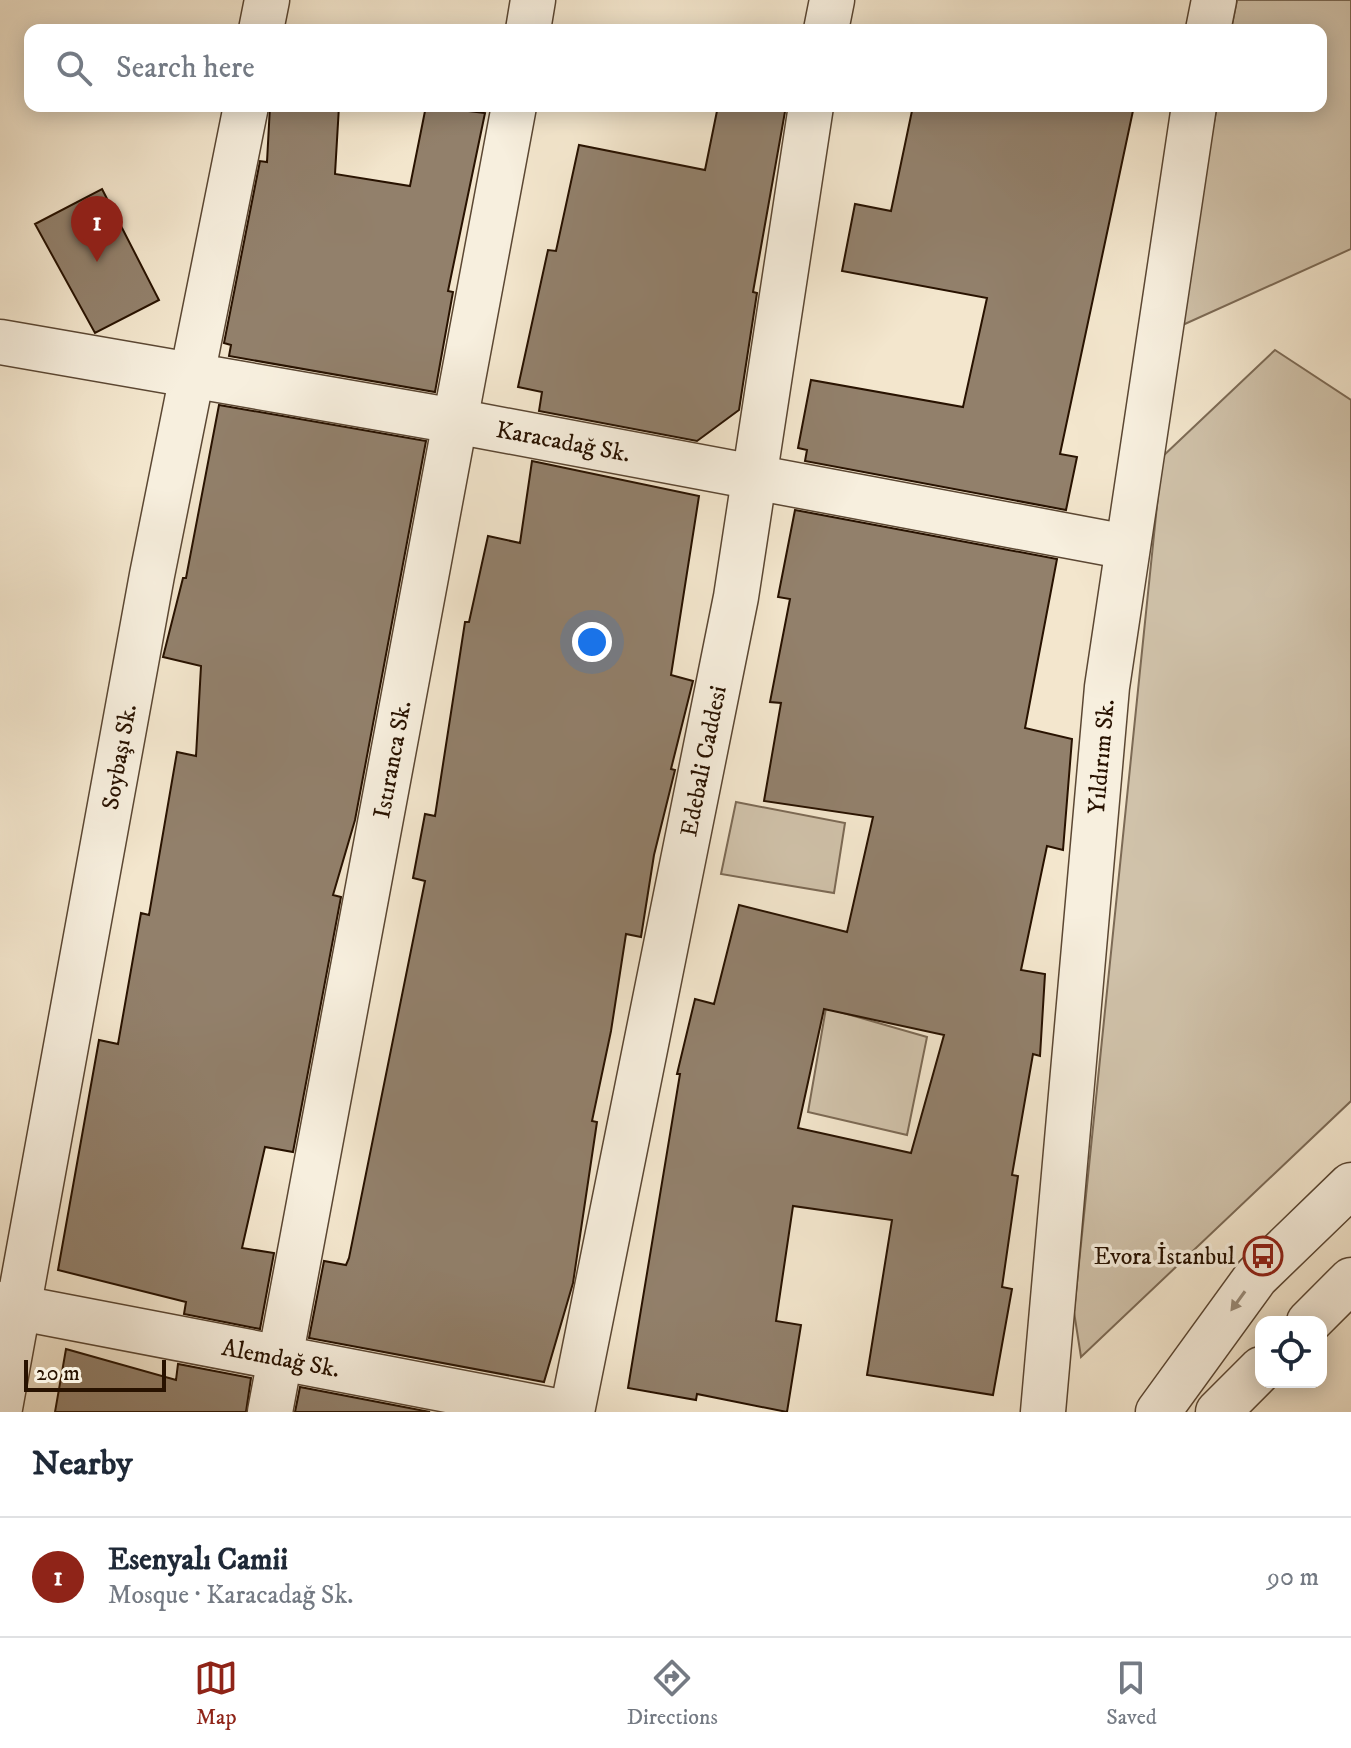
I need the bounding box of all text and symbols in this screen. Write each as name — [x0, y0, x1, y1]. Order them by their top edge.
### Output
search box — [24, 24, 1327, 112]
icon: search — [52, 46, 96, 90]
text: Search here — [116, 50, 255, 87]
pin: 1 — [71, 196, 123, 262]
street label: Karacadağ Sk. — [494, 415, 633, 470]
your location — [572, 622, 612, 662]
street label: Edebali Caddesi — [674, 683, 734, 839]
street label: Istıranca Sk. — [367, 698, 419, 821]
street label: Yıldırım Sk. — [1082, 698, 1122, 815]
street label: Soybaşı Sk. — [95, 702, 144, 812]
bus stop icon: Evora İstanbul — [1242, 1235, 1284, 1277]
place label: Evora İstanbul — [1094, 1241, 1236, 1272]
one-way arrow — [1231, 1291, 1246, 1312]
map controls — [1255, 1316, 1327, 1388]
button: locate — [1255, 1316, 1327, 1388]
street label: Alemdağ Sk. — [219, 1333, 342, 1385]
scale bar — [24, 1356, 166, 1392]
text: 20 m — [36, 1360, 80, 1387]
text: Nearby — [32, 1443, 133, 1485]
text: Esenyalı Camii — [108, 1542, 288, 1579]
text: 1 — [53, 1561, 63, 1594]
text: 90 m — [1267, 1561, 1319, 1594]
text: Mosque · Karacadağ Sk. — [108, 1579, 354, 1612]
tab: Map — [194, 1656, 238, 1731]
tab: Directions — [627, 1656, 718, 1731]
tab: Saved — [1106, 1656, 1157, 1731]

